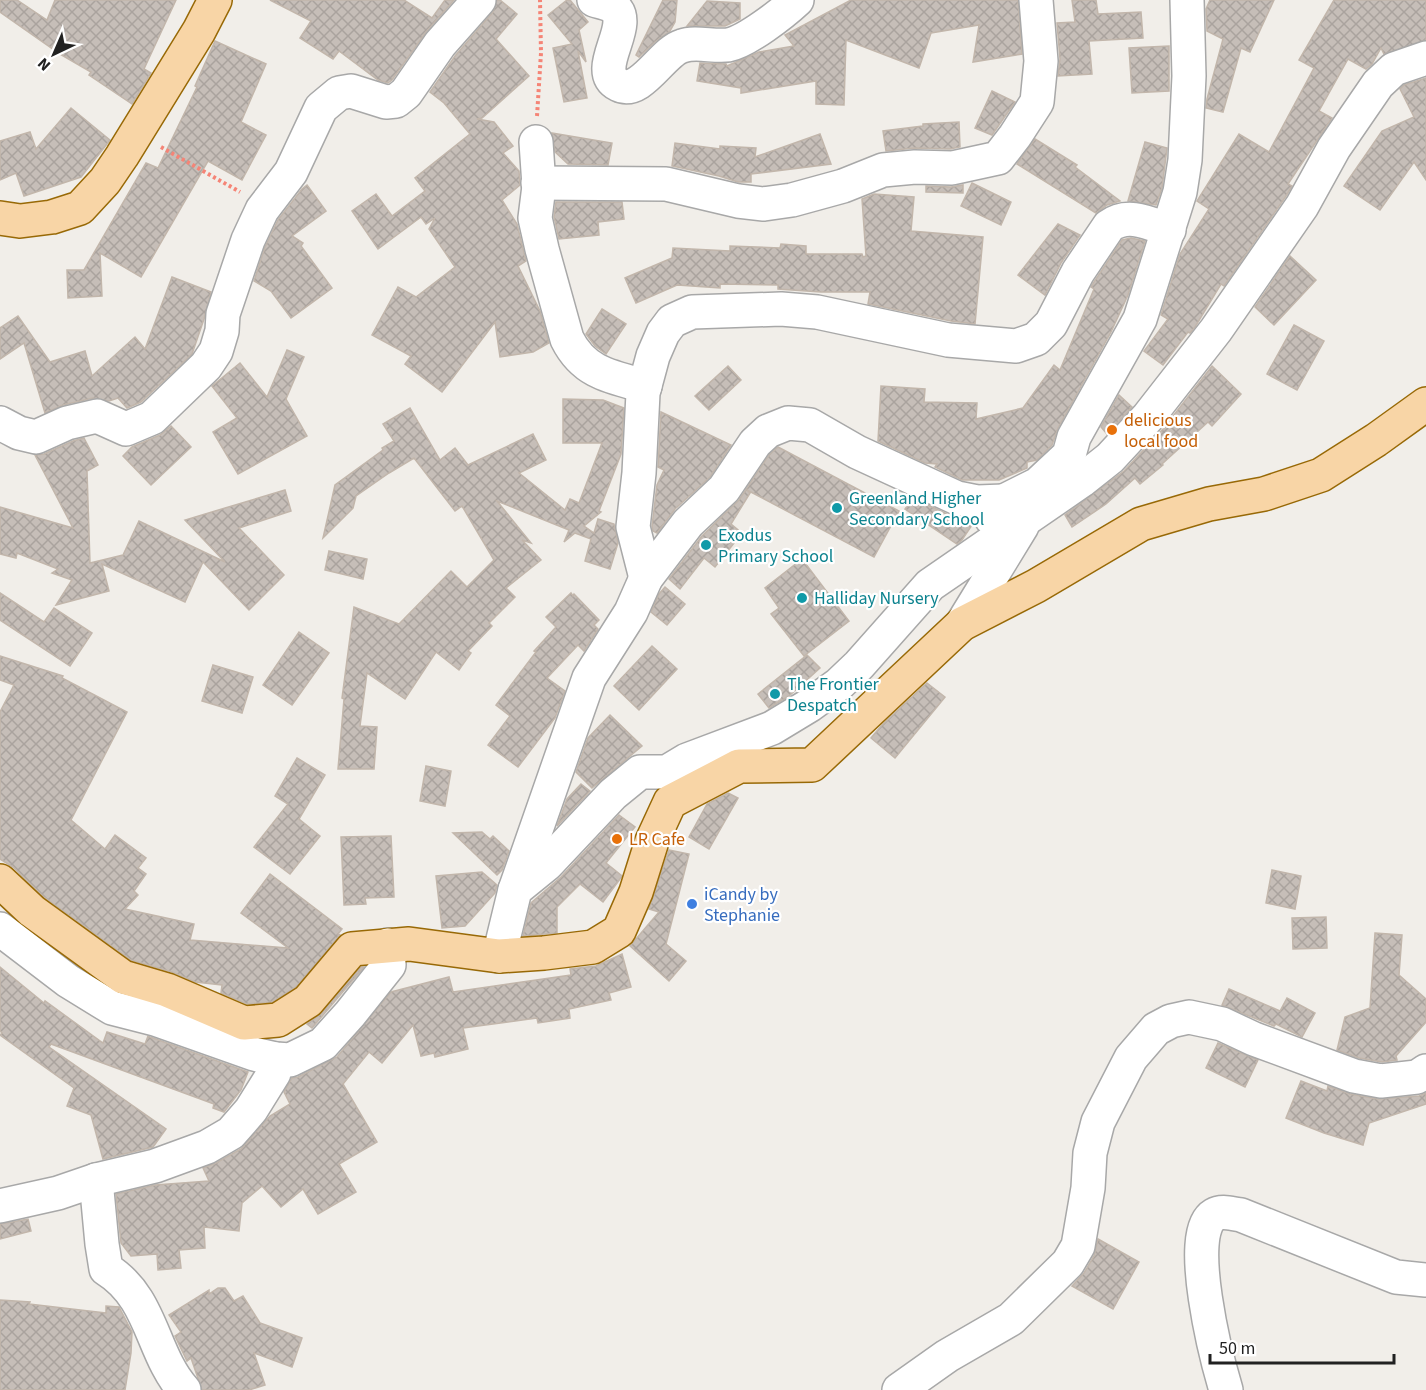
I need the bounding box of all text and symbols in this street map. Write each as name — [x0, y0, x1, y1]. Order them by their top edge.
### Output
north arrow — [24, 24, 84, 84]
text: N — [33, 52, 56, 76]
place label: delicious local food — [1124, 408, 1198, 454]
marker: delicious local food — [1105, 423, 1119, 437]
place label: Greenland Higher Secondary School — [849, 486, 984, 532]
marker: Greenland Higher Secondary School — [830, 501, 844, 515]
place label: Exodus Primary School — [718, 523, 833, 569]
marker: Exodus Primary School — [699, 538, 713, 552]
place label: Halliday Nursery — [814, 586, 939, 611]
marker: Halliday Nursery — [795, 591, 809, 605]
place label: The Frontier Despatch — [787, 672, 880, 718]
marker: The Frontier Despatch — [768, 687, 782, 701]
place label: LR Cafe — [629, 827, 685, 852]
marker: LR Cafe — [610, 832, 624, 846]
place label: iCandy by Stephanie — [704, 882, 780, 928]
marker: iCandy by Stephanie — [685, 897, 699, 911]
scale bar — [1210, 1327, 1394, 1365]
text: 50 m — [1219, 1336, 1255, 1361]

